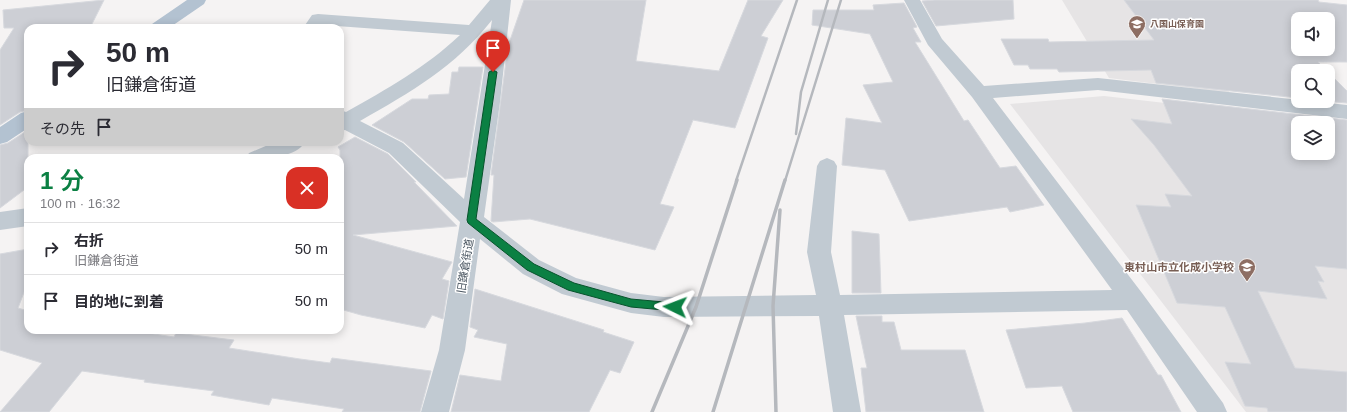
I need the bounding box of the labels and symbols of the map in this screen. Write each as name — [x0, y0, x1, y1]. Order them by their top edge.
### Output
school or university icon: 八国山保育園 — [1127, 14, 1147, 39]
place label: 八国山保育園 — [1150, 19, 1204, 29]
pin — [476, 31, 510, 72]
street label: 旧鎌倉街道 — [455, 238, 475, 294]
school or university icon: 東村山市立化成小学校 — [1237, 257, 1257, 282]
place label: 東村山市立化成小学校 — [1124, 261, 1234, 273]
position arrow — [654, 286, 696, 328]

